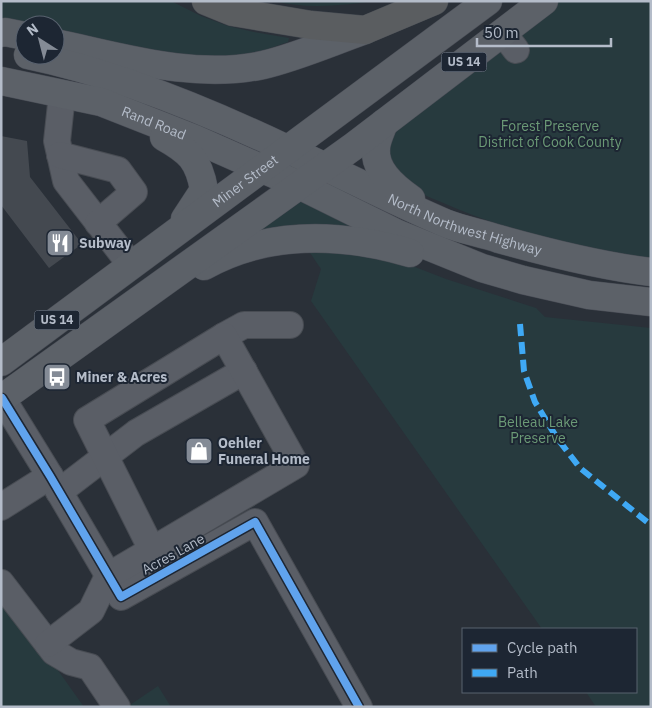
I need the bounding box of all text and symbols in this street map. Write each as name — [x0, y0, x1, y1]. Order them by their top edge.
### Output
north arrow — [15, 15, 65, 65]
scale bar — [477, 15, 611, 47]
text: N — [23, 19, 42, 40]
text: 50 m — [484, 23, 519, 42]
road number: US 14 — [442, 52, 486, 72]
street label: Rand Road — [119, 102, 189, 144]
park label: Forest Preserve District of Cook County — [478, 117, 622, 151]
street label: Miner Street — [209, 151, 282, 211]
street label: North Northwest Highway — [385, 189, 544, 259]
restaurant icon: Subway — [45, 228, 75, 258]
place label: Subway — [79, 234, 132, 252]
road number: US 14 — [34, 310, 80, 330]
bus stop icon: Miner & Acres — [42, 362, 72, 392]
place label: Miner & Acres — [76, 368, 167, 386]
park label: Belleau Lake Preserve — [498, 413, 578, 447]
place label: Oehler Funeral Home — [218, 434, 310, 468]
shop icon: Oehler Funeral Home — [184, 436, 214, 466]
street label: Acres Lane — [138, 529, 208, 579]
legend — [462, 628, 637, 693]
text: Cycle path — [507, 638, 578, 657]
text: Path — [507, 663, 538, 682]

